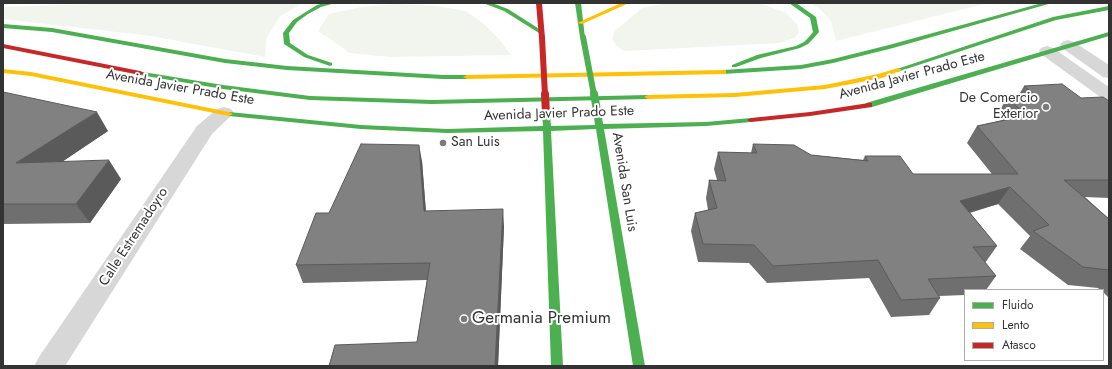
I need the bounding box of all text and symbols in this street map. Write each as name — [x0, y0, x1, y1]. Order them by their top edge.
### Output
street label: Avenida Javier Prado Este — [837, 48, 987, 104]
street label: Avenida Javier Prado Este — [105, 67, 255, 109]
place label: De Comercio Exterior — [959, 91, 1038, 124]
marker: De Comercio Exterior — [1041, 102, 1051, 112]
street label: Avenida Javier Prado Este — [484, 103, 634, 125]
street label: Avenida San Luis — [608, 131, 640, 233]
place label: San Luis — [451, 135, 500, 151]
marker: San Luis — [438, 138, 448, 148]
street label: Calle Estremadoyro — [96, 185, 172, 289]
legend — [964, 289, 1104, 361]
text: Fluido — [1002, 296, 1034, 314]
place label: Germania Premium — [472, 309, 611, 329]
marker: Germania Premium — [459, 314, 469, 324]
text: Lento — [1002, 316, 1029, 334]
text: Atasco — [1002, 336, 1036, 354]

